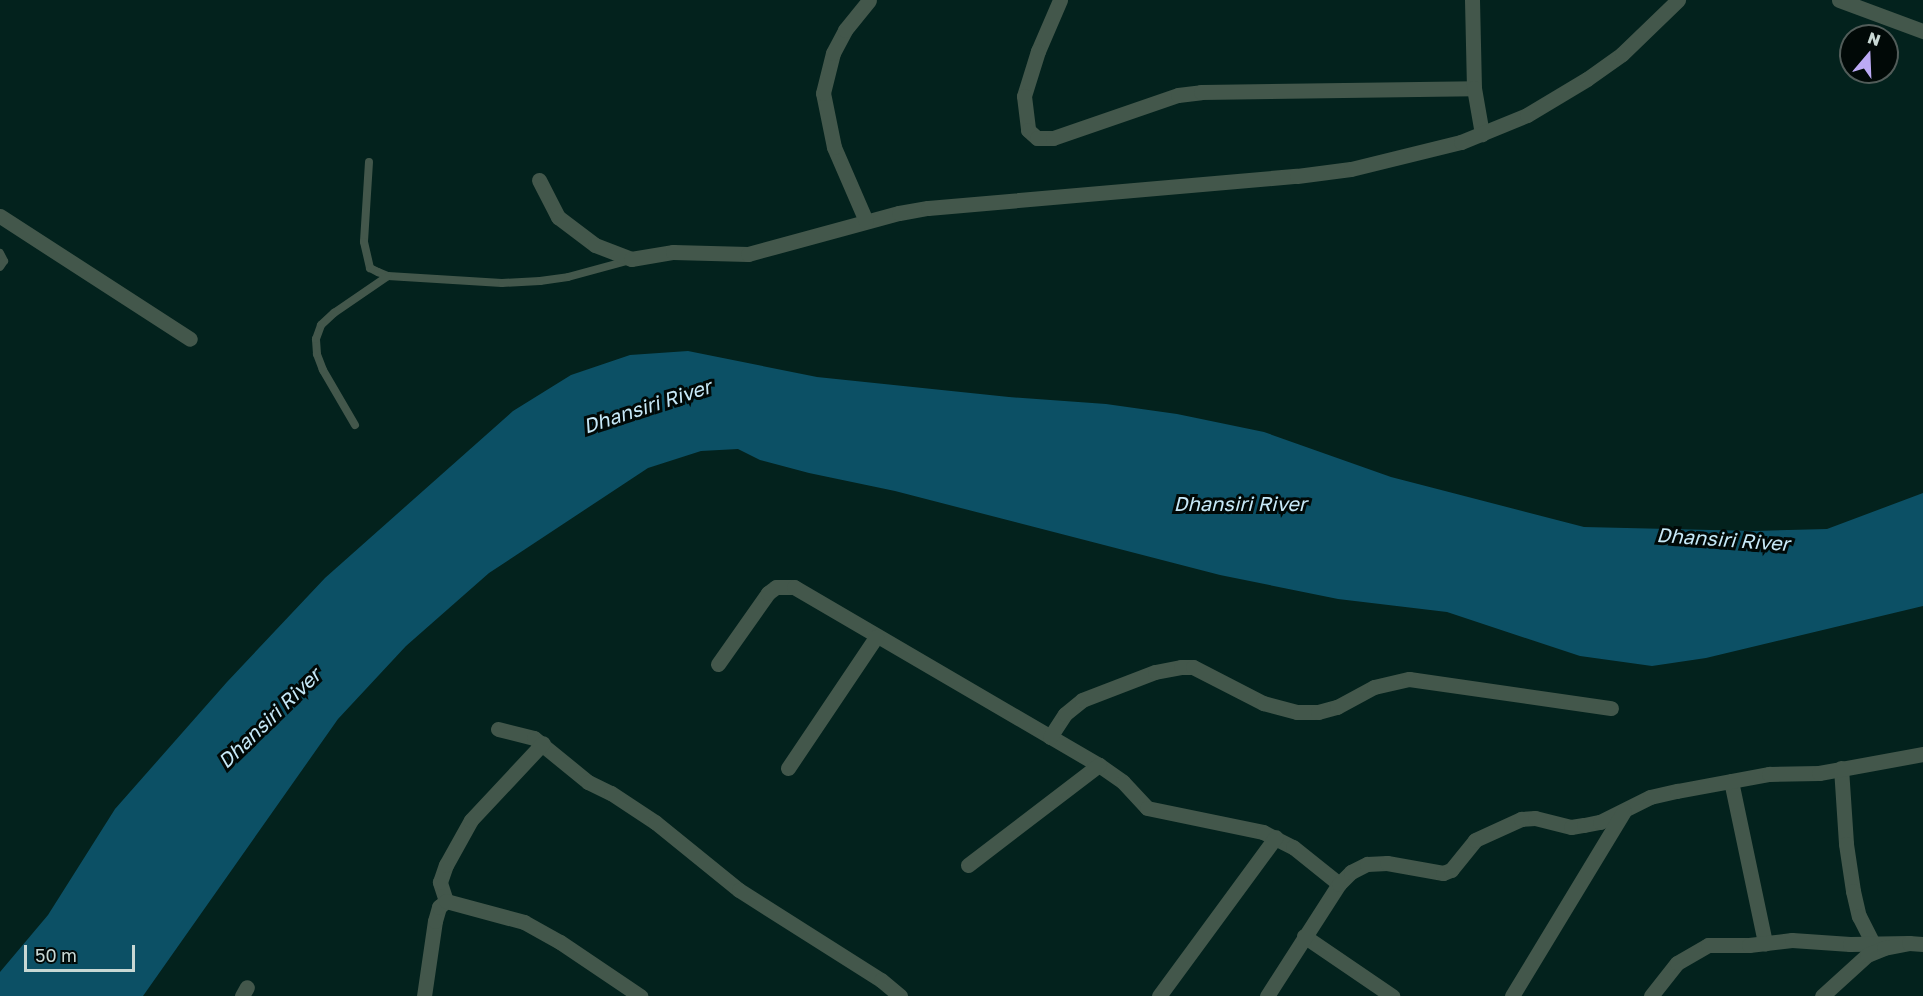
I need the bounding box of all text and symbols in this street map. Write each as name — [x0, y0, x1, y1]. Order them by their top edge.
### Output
north arrow — [1839, 24, 1899, 84]
text: N — [1865, 27, 1883, 50]
water label: Dhansiri River — [580, 374, 714, 438]
water label: Dhansiri River — [1173, 491, 1307, 515]
water label: Dhansiri River — [1656, 522, 1790, 556]
water label: Dhansiri River — [213, 663, 325, 773]
scale bar — [27, 933, 138, 971]
text: 50 m — [35, 944, 77, 966]

